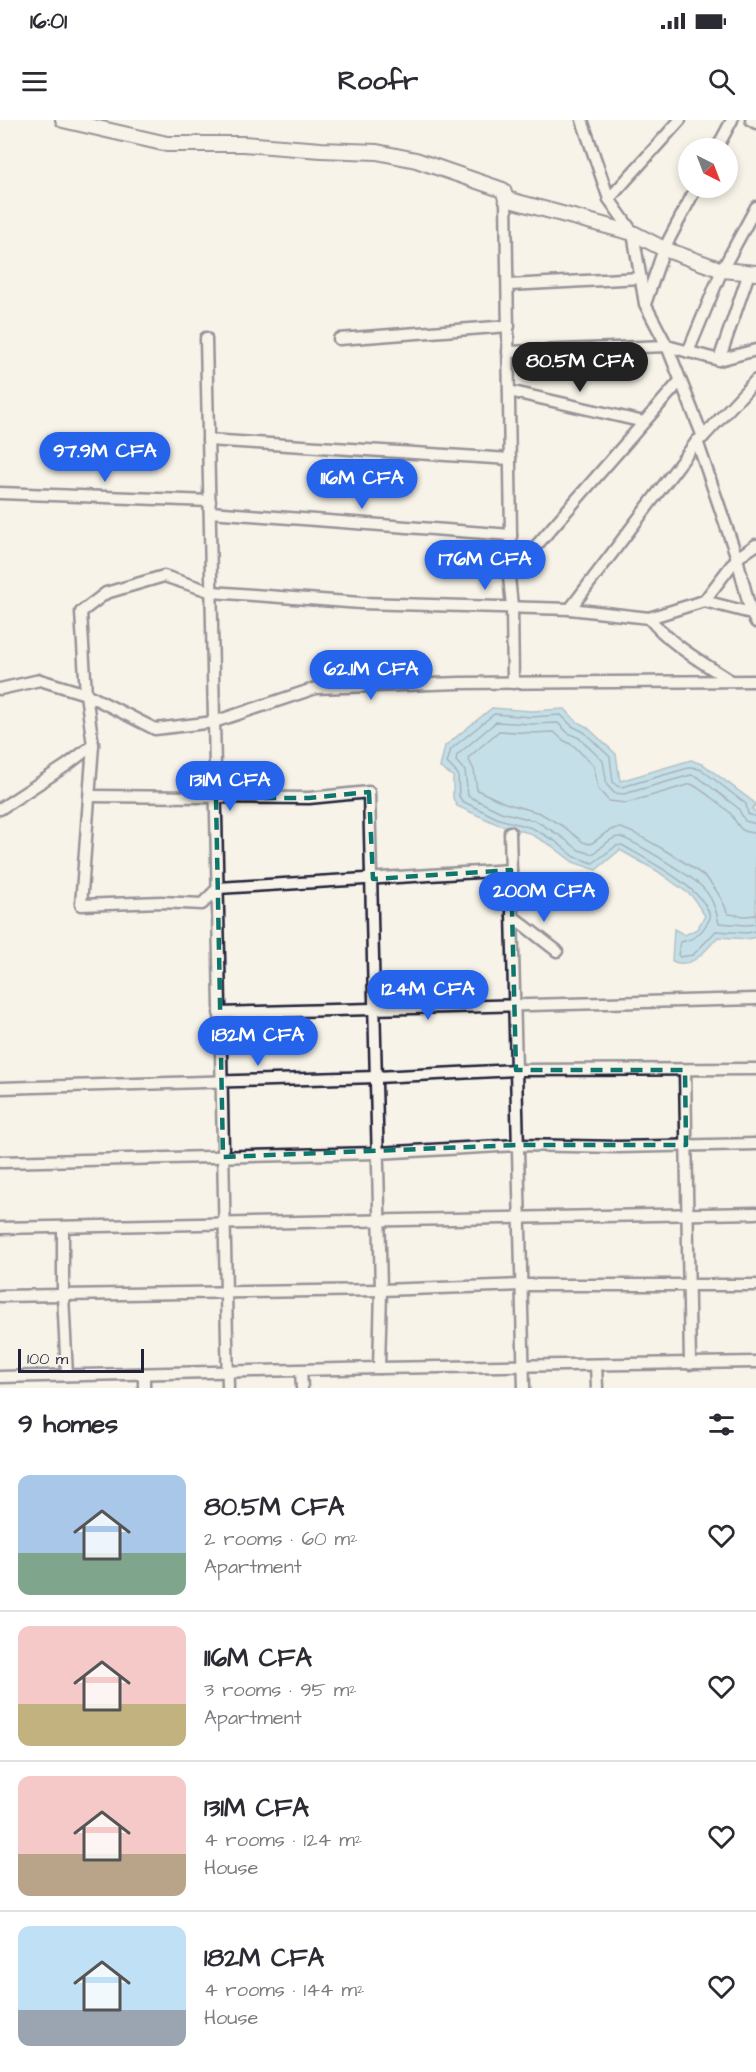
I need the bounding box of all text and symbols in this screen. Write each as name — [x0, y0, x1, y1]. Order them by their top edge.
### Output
text: 16:01 — [30, 6, 67, 37]
text: Roofr — [338, 62, 418, 100]
icon: menu — [18, 65, 51, 98]
icon: search — [705, 65, 738, 98]
north arrow — [678, 138, 738, 198]
map controls — [678, 138, 738, 198]
pin: 80.5M CFA — [511, 342, 649, 393]
text: 80.5M CFA — [526, 347, 634, 375]
pin: 97.9M CFA — [36, 432, 174, 483]
text: 97.9M CFA — [53, 437, 157, 465]
pin: 116M CFA — [300, 459, 424, 510]
text: 116M CFA — [320, 464, 404, 492]
pin: 176M CFA — [423, 540, 547, 591]
text: 176M CFA — [439, 545, 531, 573]
pin: 62.1M CFA — [302, 650, 440, 701]
text: 62.1M CFA — [324, 655, 418, 683]
pin: 131M CFA — [168, 761, 292, 812]
text: 131M CFA — [190, 766, 270, 794]
pin: 200M CFA — [482, 872, 606, 923]
text: 200M CFA — [493, 877, 595, 905]
pin: 124M CFA — [366, 970, 490, 1021]
text: 124M CFA — [382, 975, 475, 1003]
pin: 182M CFA — [196, 1016, 320, 1067]
text: 182M CFA — [212, 1021, 304, 1049]
scale bar — [18, 1346, 144, 1374]
text: 100 m — [27, 1348, 68, 1370]
text: 9 homes — [18, 1406, 118, 1442]
icon: filters — [705, 1408, 738, 1441]
text: 80.5M CFA — [204, 1489, 344, 1525]
icon: home — [66, 1499, 138, 1571]
icon: heart — [705, 1519, 738, 1552]
text: 2 rooms · 60 m² — [204, 1525, 358, 1553]
text: Apartment — [204, 1553, 302, 1581]
text: 116M CFA — [204, 1640, 312, 1676]
icon: home — [66, 1650, 138, 1722]
icon: heart — [705, 1670, 738, 1703]
text: 3 rooms · 95 m² — [204, 1676, 357, 1704]
text: Apartment — [204, 1704, 302, 1732]
text: 131M CFA — [204, 1790, 309, 1826]
icon: home — [66, 1800, 138, 1872]
icon: heart — [705, 1820, 738, 1853]
text: 4 rooms · 124 m² — [204, 1826, 362, 1854]
text: House — [204, 1854, 258, 1882]
text: 182M CFA — [204, 1940, 324, 1976]
icon: home — [66, 1950, 138, 2022]
icon: heart — [705, 1970, 738, 2003]
text: 4 rooms · 144 m² — [204, 1976, 364, 2004]
text: House — [204, 2004, 258, 2032]

